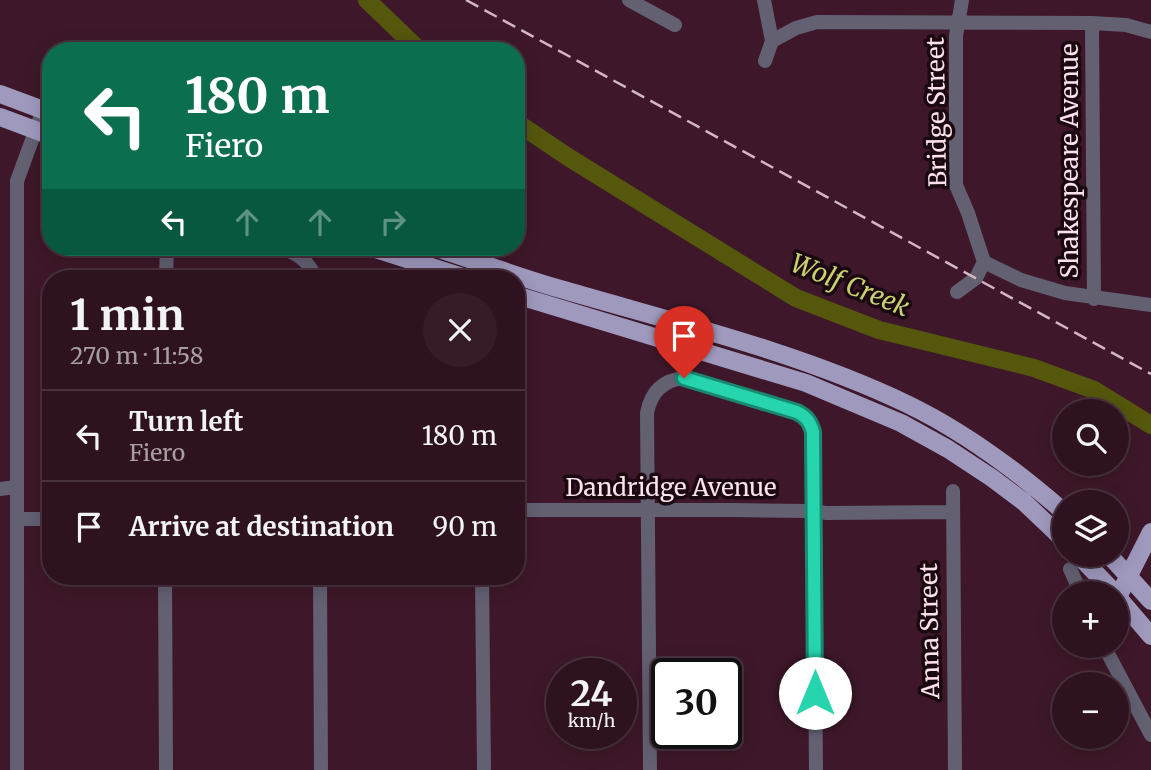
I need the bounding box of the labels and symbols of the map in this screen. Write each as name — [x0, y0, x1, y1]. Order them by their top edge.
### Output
street label: Bridge Street — [920, 36, 953, 187]
street label: Shakespeare Avenue — [1054, 43, 1085, 279]
water label: Wolf Creek — [786, 246, 914, 323]
pin — [654, 306, 714, 378]
street label: Dandridge Avenue — [565, 472, 777, 503]
street label: Anna Street — [913, 562, 946, 700]
position arrow — [778, 656, 852, 730]
speed limit sign: 30 — [651, 658, 742, 749]

